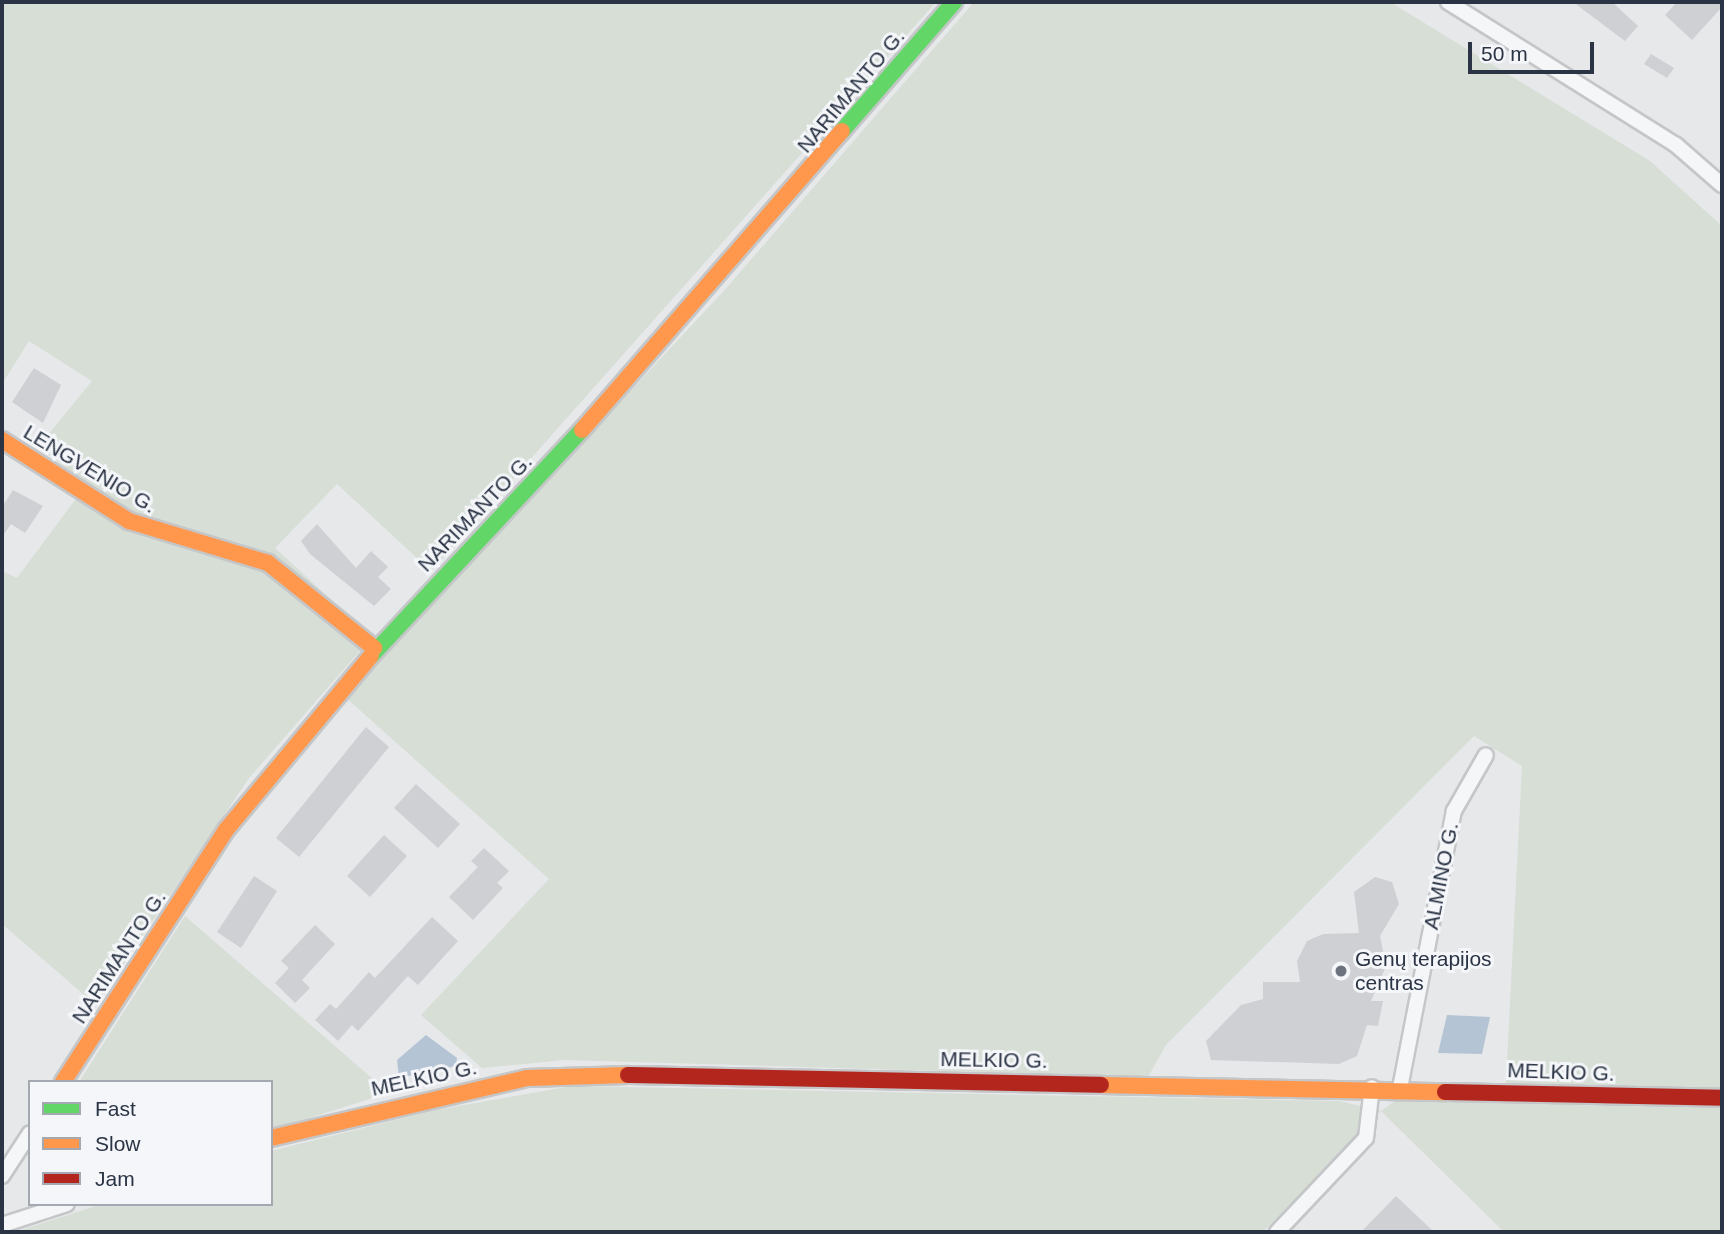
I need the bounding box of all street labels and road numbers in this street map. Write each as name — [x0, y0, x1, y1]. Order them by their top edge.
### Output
street label: NARIMANTO G. — [792, 24, 910, 158]
street label: LENGVENIO G. — [19, 419, 161, 519]
street label: NARIMANTO G. — [413, 449, 537, 577]
street label: ALMINO G. — [1418, 820, 1464, 932]
street label: NARIMANTO G. — [67, 886, 171, 1028]
street label: MELKIO G. — [940, 1046, 1048, 1074]
street label: MELKIO G. — [369, 1055, 479, 1101]
street label: MELKIO G. — [1507, 1058, 1615, 1086]

